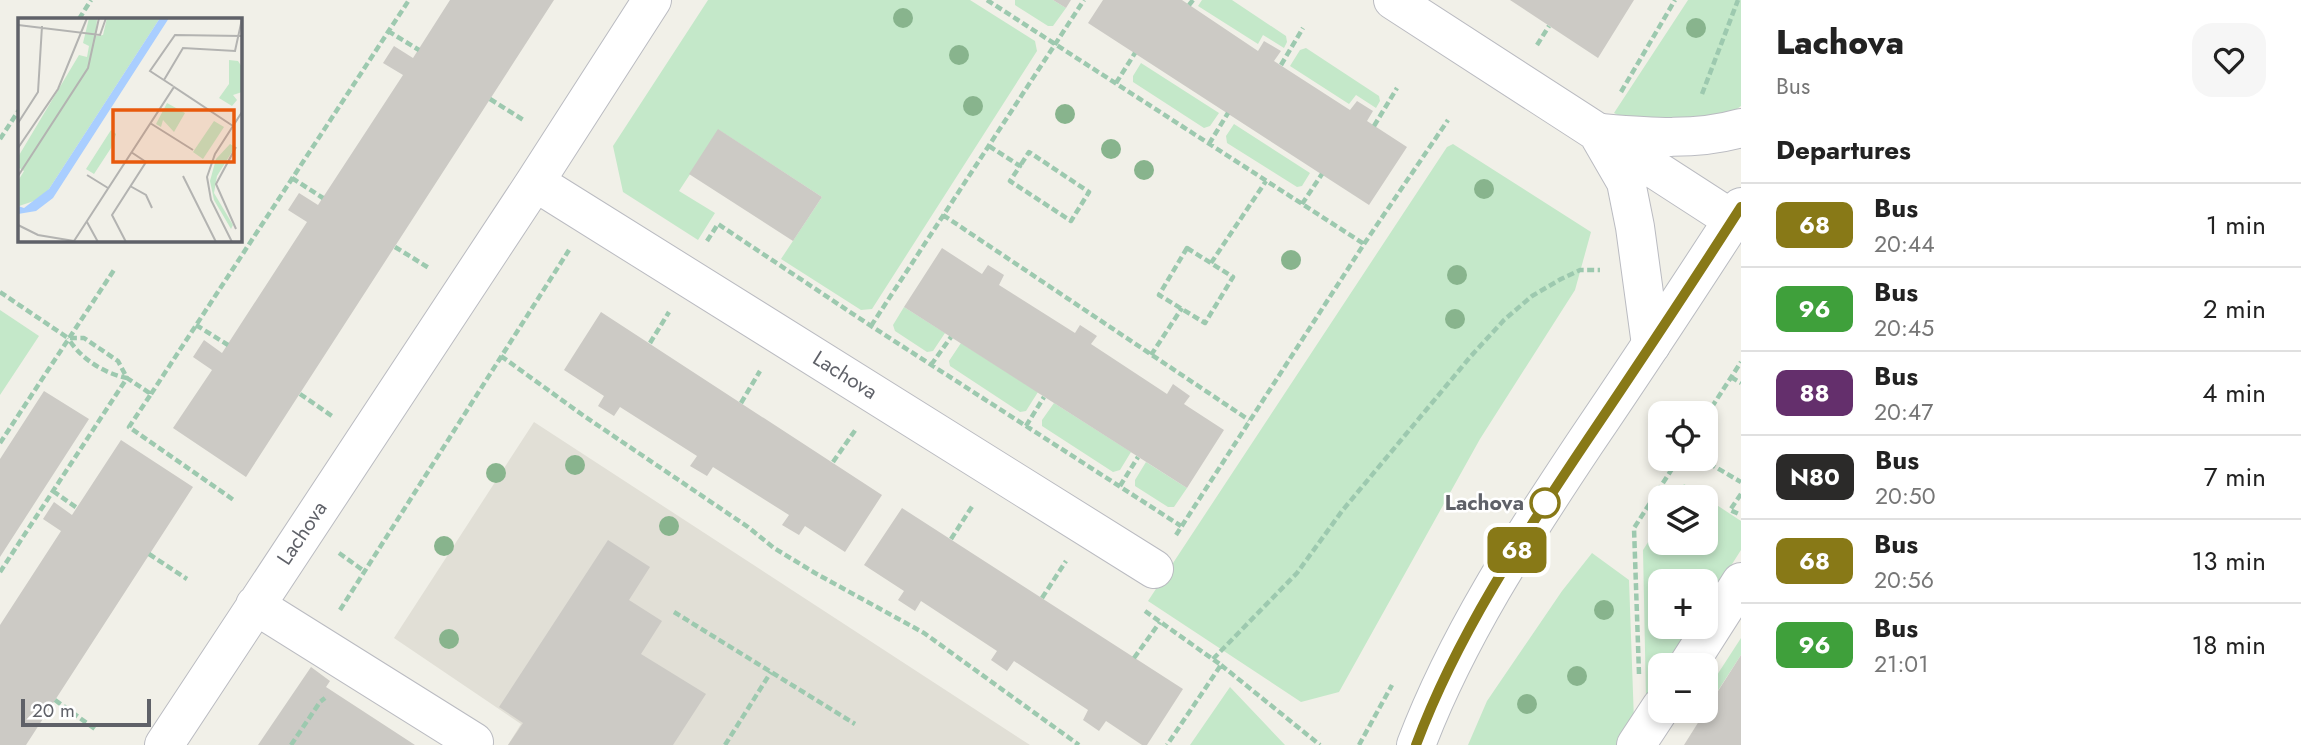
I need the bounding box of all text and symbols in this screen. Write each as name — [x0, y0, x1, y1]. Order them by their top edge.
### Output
inset map — [18, 18, 242, 242]
text: Lachova — [1776, 19, 1904, 66]
button: heart — [2192, 23, 2266, 97]
text: Bus — [1776, 69, 1810, 103]
text: Departures — [1776, 131, 1911, 169]
text: Bus — [1874, 189, 1918, 227]
text: 1 min — [2206, 206, 2266, 244]
text: 68 — [1799, 207, 1830, 242]
text: 20:44 — [1874, 227, 1935, 261]
text: Bus — [1874, 273, 1918, 311]
text: 2 min — [2203, 290, 2266, 328]
text: 96 — [1798, 291, 1831, 326]
text: 20:45 — [1874, 311, 1934, 345]
street label: Lachova — [807, 343, 883, 407]
text: Bus — [1874, 357, 1918, 395]
text: 4 min — [2202, 374, 2266, 412]
text: 88 — [1799, 375, 1830, 410]
text: 20:47 — [1874, 395, 1933, 429]
map controls — [1648, 401, 1718, 723]
button: locate — [1648, 401, 1718, 471]
text: Bus — [1875, 441, 1919, 479]
text: 7 min — [2204, 458, 2266, 496]
text: N80 — [1790, 459, 1840, 494]
text: 20:50 — [1875, 479, 1936, 513]
button: layers — [1648, 485, 1718, 555]
place label: Lachova — [1445, 488, 1524, 518]
marker: Lachova — [1530, 488, 1560, 518]
street label: Lachova — [270, 495, 334, 571]
text: Bus — [1874, 525, 1918, 563]
line badge: 68 — [1486, 527, 1548, 573]
text: 68 — [1501, 532, 1533, 567]
text: 13 min — [2192, 542, 2266, 580]
text: 68 — [1799, 543, 1830, 578]
text: 20:56 — [1874, 563, 1934, 597]
button: + — [1648, 569, 1718, 639]
text: Bus — [1874, 609, 1918, 647]
text: 18 min — [2192, 626, 2266, 664]
text: 96 — [1798, 627, 1831, 662]
text: 21:01 — [1874, 647, 1929, 681]
button: − — [1648, 653, 1718, 723]
scale bar — [21, 696, 150, 728]
text: 20 m — [32, 697, 75, 724]

